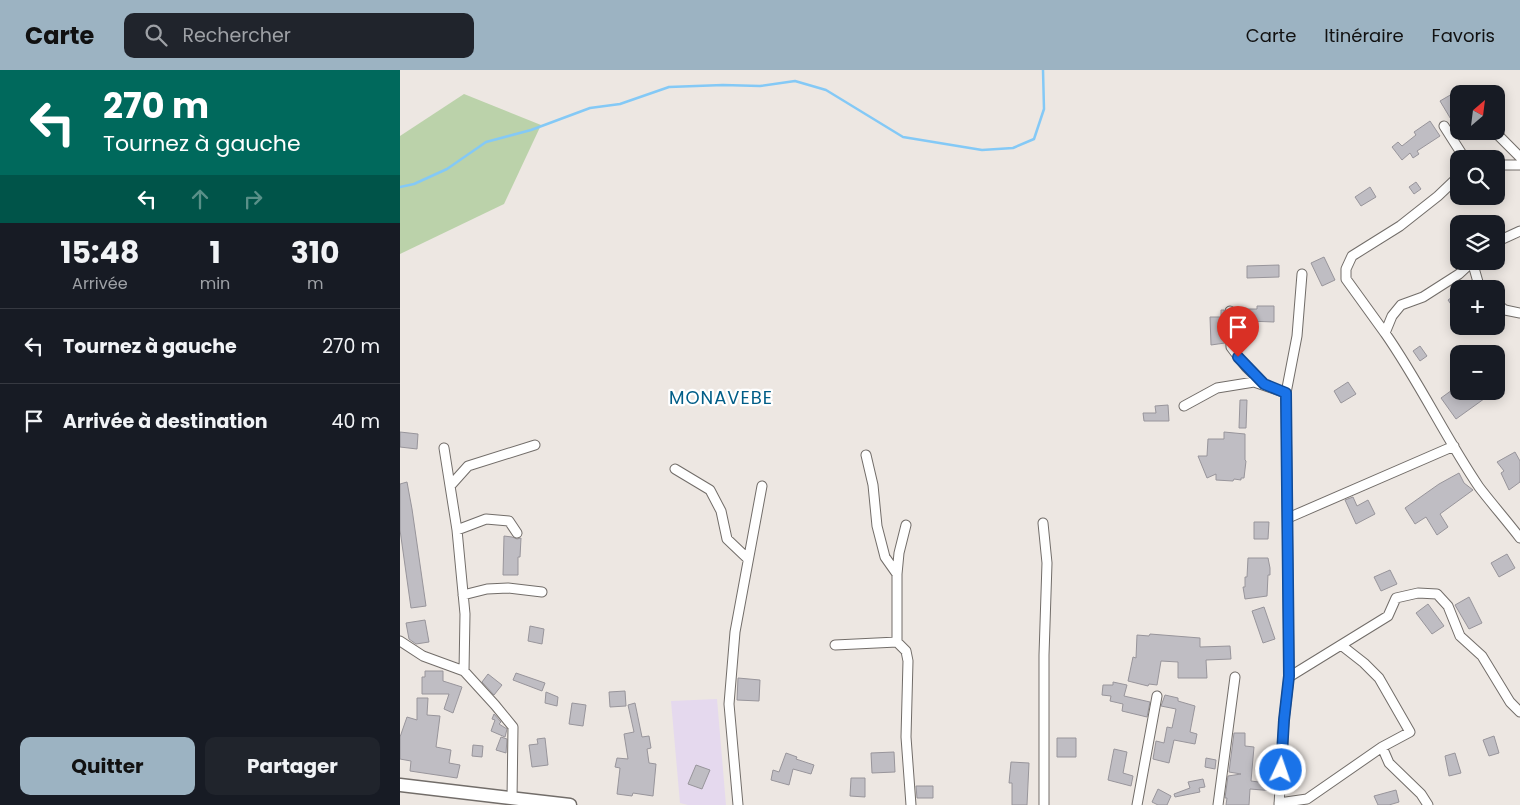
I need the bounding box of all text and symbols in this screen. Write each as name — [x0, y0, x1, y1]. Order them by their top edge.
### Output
search box — [124, 13, 474, 58]
text: Carte — [25, 19, 94, 52]
icon: search — [142, 21, 170, 49]
text: Rechercher — [182, 22, 291, 49]
text: Carte — [1246, 23, 1296, 48]
text: Itinéraire — [1324, 23, 1404, 48]
text: Favoris — [1432, 23, 1495, 48]
text: 270 m — [103, 81, 209, 130]
north arrow — [1450, 85, 1505, 140]
map controls — [1450, 85, 1505, 400]
icon: left — [20, 90, 85, 155]
text: Tournez à gauche — [103, 128, 301, 159]
button: search — [1450, 150, 1505, 205]
icon: left — [133, 185, 161, 213]
icon: ahead — [186, 185, 214, 213]
icon: right — [239, 185, 267, 213]
button: layers — [1450, 215, 1505, 270]
text: 15:48 — [60, 231, 139, 274]
text: 1 — [209, 231, 221, 274]
text: 310 — [291, 231, 340, 274]
text: Arrivée — [72, 272, 128, 295]
text: min — [200, 272, 230, 295]
text: m — [307, 272, 323, 295]
button: + — [1450, 280, 1505, 335]
pin — [1217, 306, 1259, 357]
icon: arrive — [1224, 313, 1252, 341]
icon: left — [20, 332, 48, 360]
text: Tournez à gauche — [63, 333, 237, 360]
text: 270 m — [322, 333, 380, 360]
button: − — [1450, 345, 1505, 400]
district label: MONAVEBE — [669, 385, 773, 410]
icon: arrive — [20, 407, 48, 435]
text: Arrivée à destination — [63, 408, 268, 435]
text: 40 m — [331, 408, 380, 435]
button: Quitter — [20, 737, 195, 795]
button: Partager — [205, 737, 380, 795]
position arrow — [1254, 743, 1306, 795]

